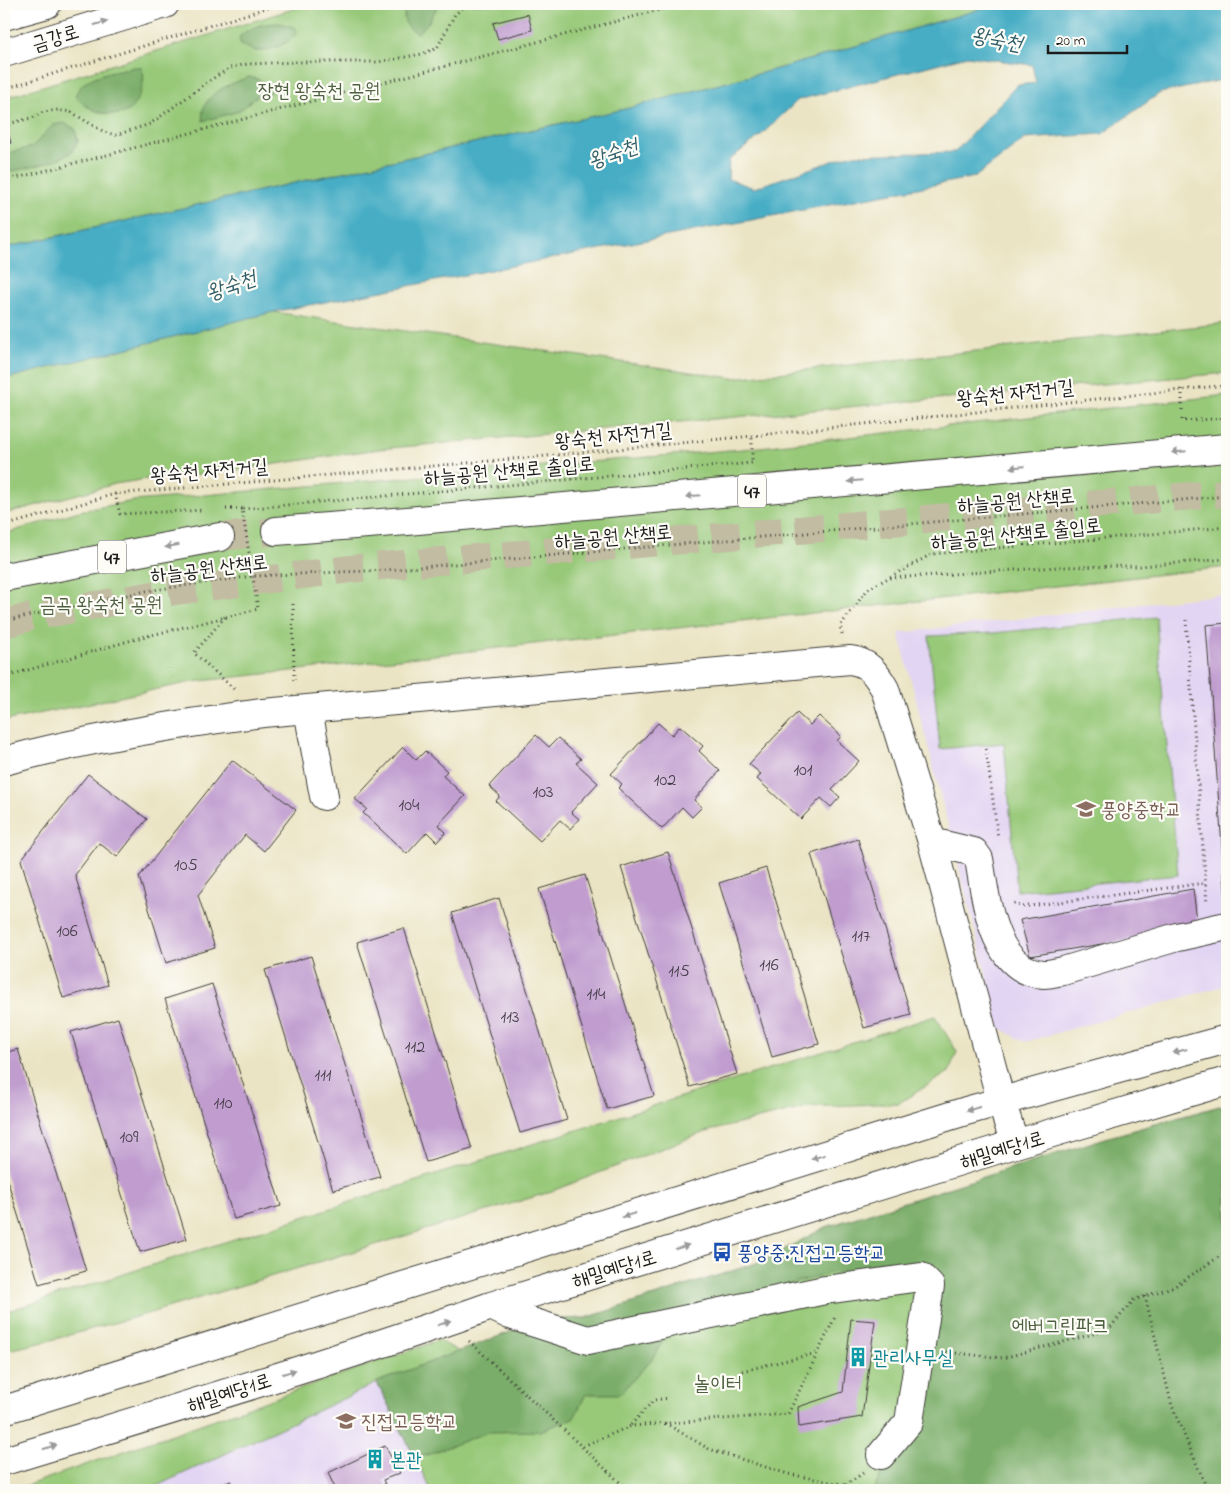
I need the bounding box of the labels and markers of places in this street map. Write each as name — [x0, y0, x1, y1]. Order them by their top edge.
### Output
place label: 풍양중학교 — [1101, 797, 1181, 826]
school or university icon: 풍양중학교 — [1075, 798, 1097, 820]
place label: 풍양중.진접고등학교 — [737, 1240, 886, 1269]
bus stop icon: 풍양중.진접고등학교 — [711, 1241, 733, 1263]
place label: 관리사무실 — [873, 1345, 953, 1374]
building icon: 관리사무실 — [847, 1346, 869, 1368]
place label: 진접고등학교 — [361, 1409, 458, 1438]
school or university icon: 진접고등학교 — [335, 1410, 357, 1432]
place label: 본관 — [390, 1447, 422, 1476]
building icon: 본관 — [364, 1448, 386, 1470]

